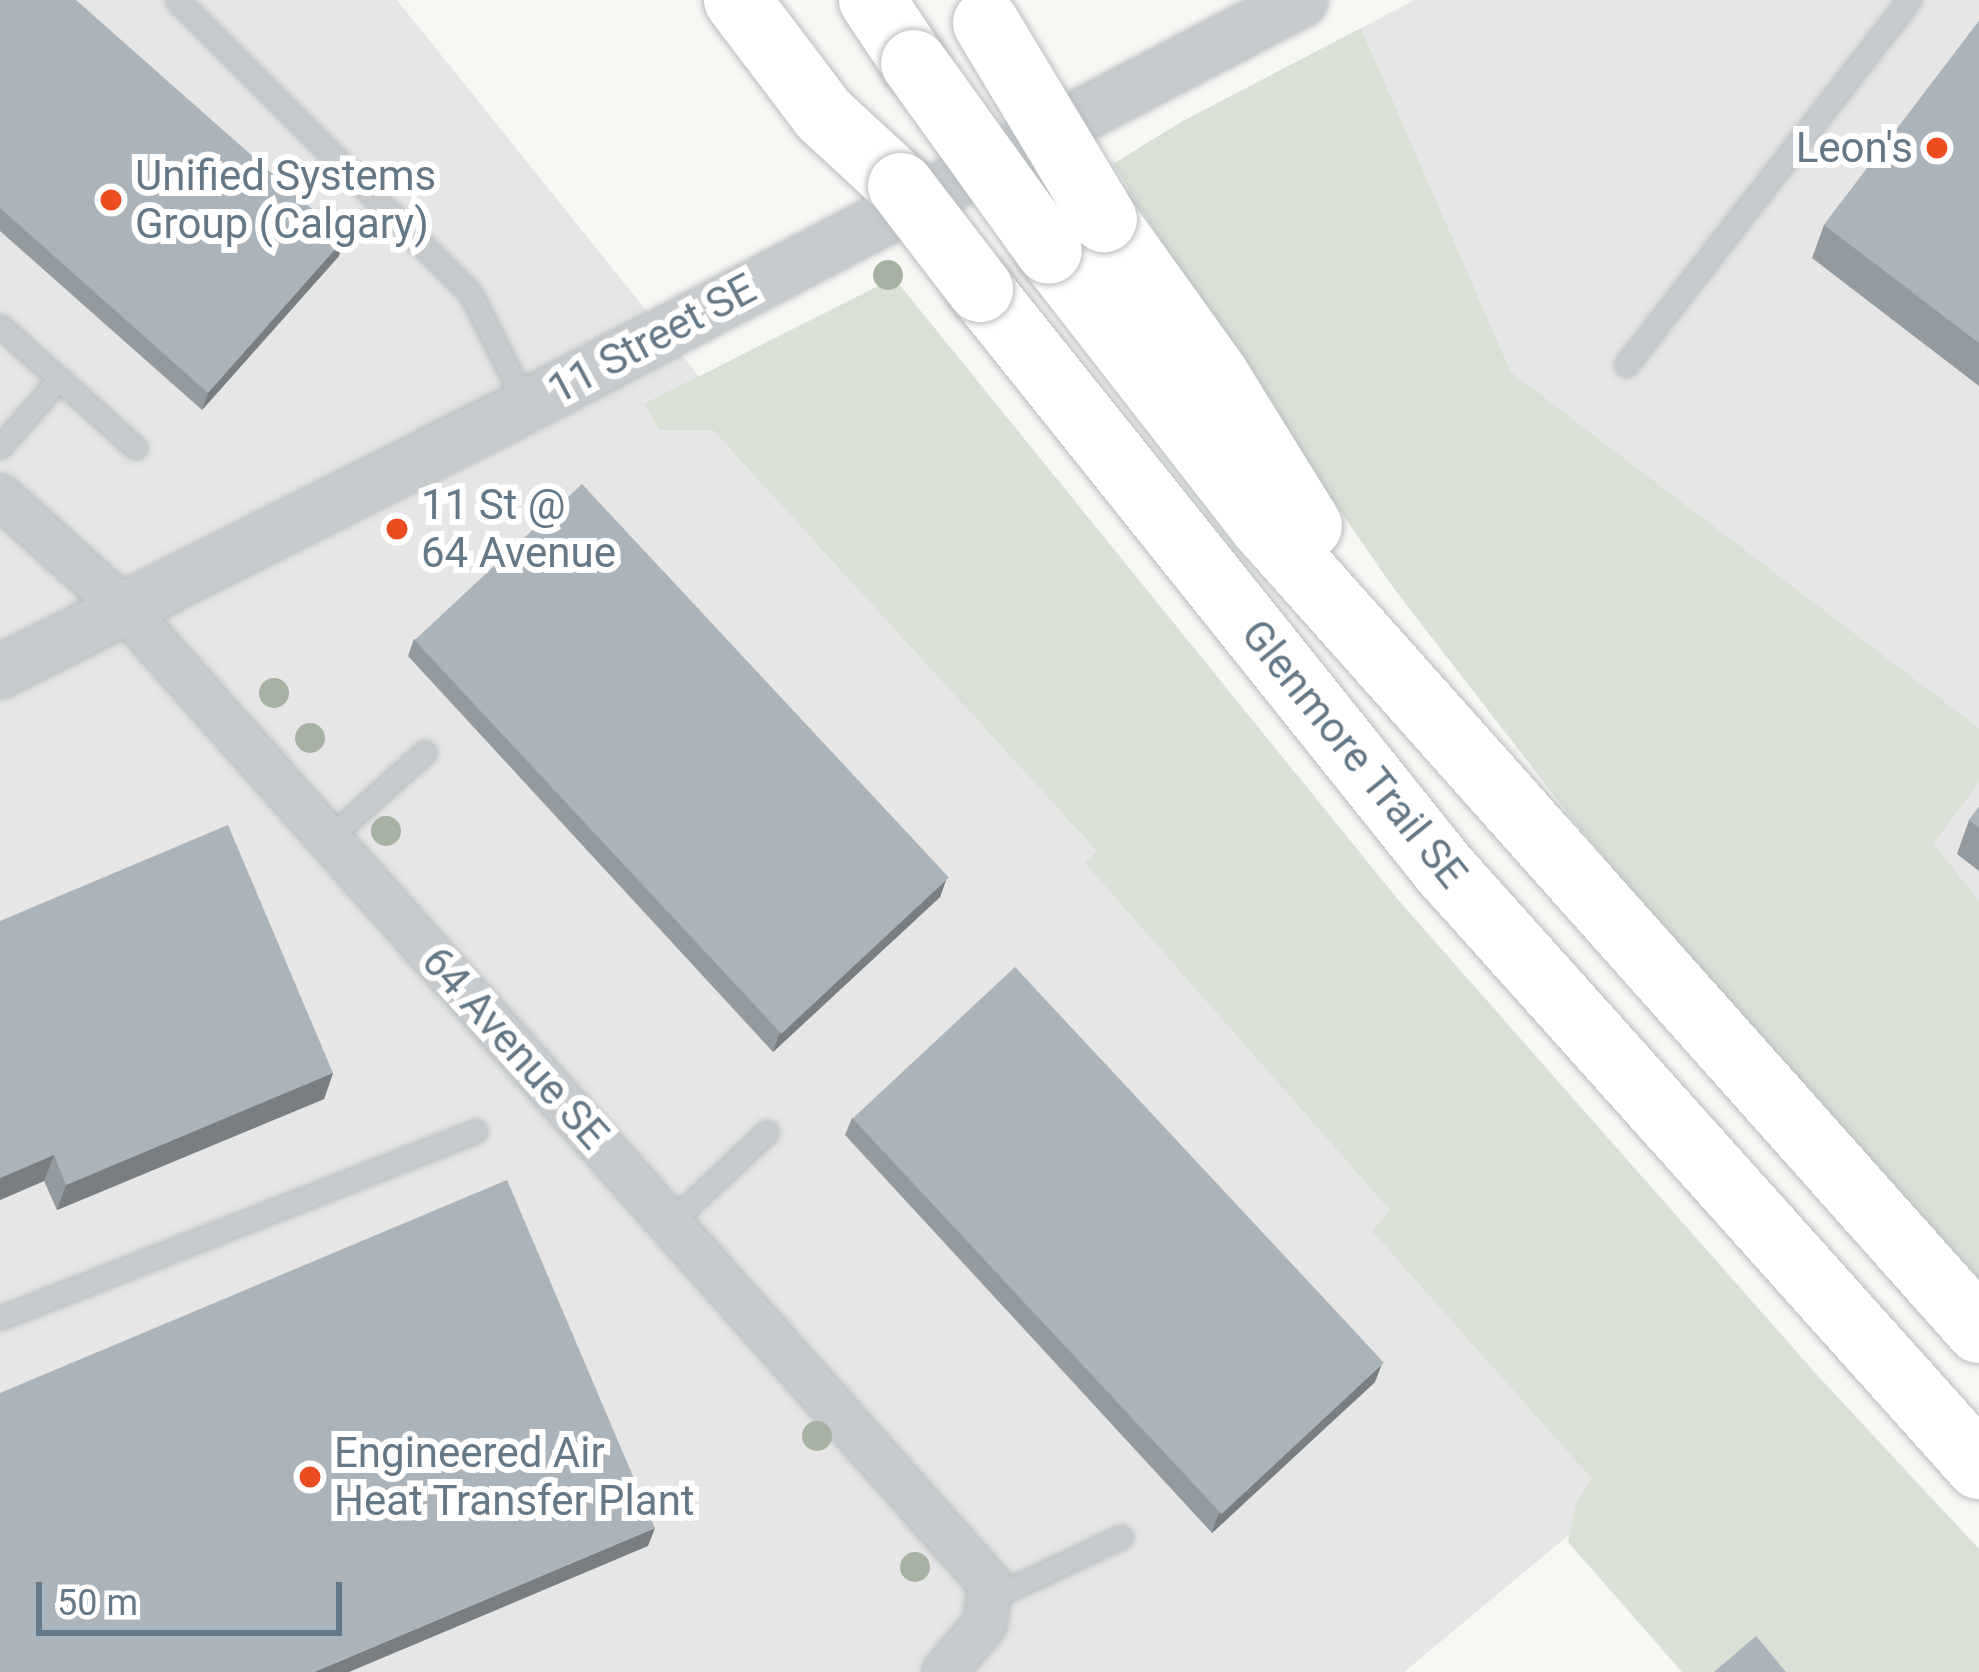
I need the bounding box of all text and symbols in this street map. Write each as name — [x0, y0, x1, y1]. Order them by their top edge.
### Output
place label: Leon's — [1796, 123, 1913, 173]
marker: Leon's — [1924, 135, 1950, 161]
place label: Unified Systems Group (Calgary) — [135, 151, 436, 249]
marker: Unified Systems Group (Calgary) — [98, 187, 124, 213]
street label: 11 Street SE — [540, 263, 764, 415]
place label: 11 St @ 64 Avenue — [421, 480, 616, 578]
marker: 11 St @ 64 Avenue — [384, 516, 410, 542]
street label: Glenmore Trail SE — [1230, 610, 1478, 898]
street label: 64 Avenue SE — [411, 937, 619, 1159]
place label: Engineered Air Heat Transfer Plant — [334, 1428, 695, 1526]
marker: Engineered Air Heat Transfer Plant — [297, 1464, 323, 1490]
scale bar — [42, 1558, 348, 1632]
text: 50 m — [57, 1582, 138, 1624]

